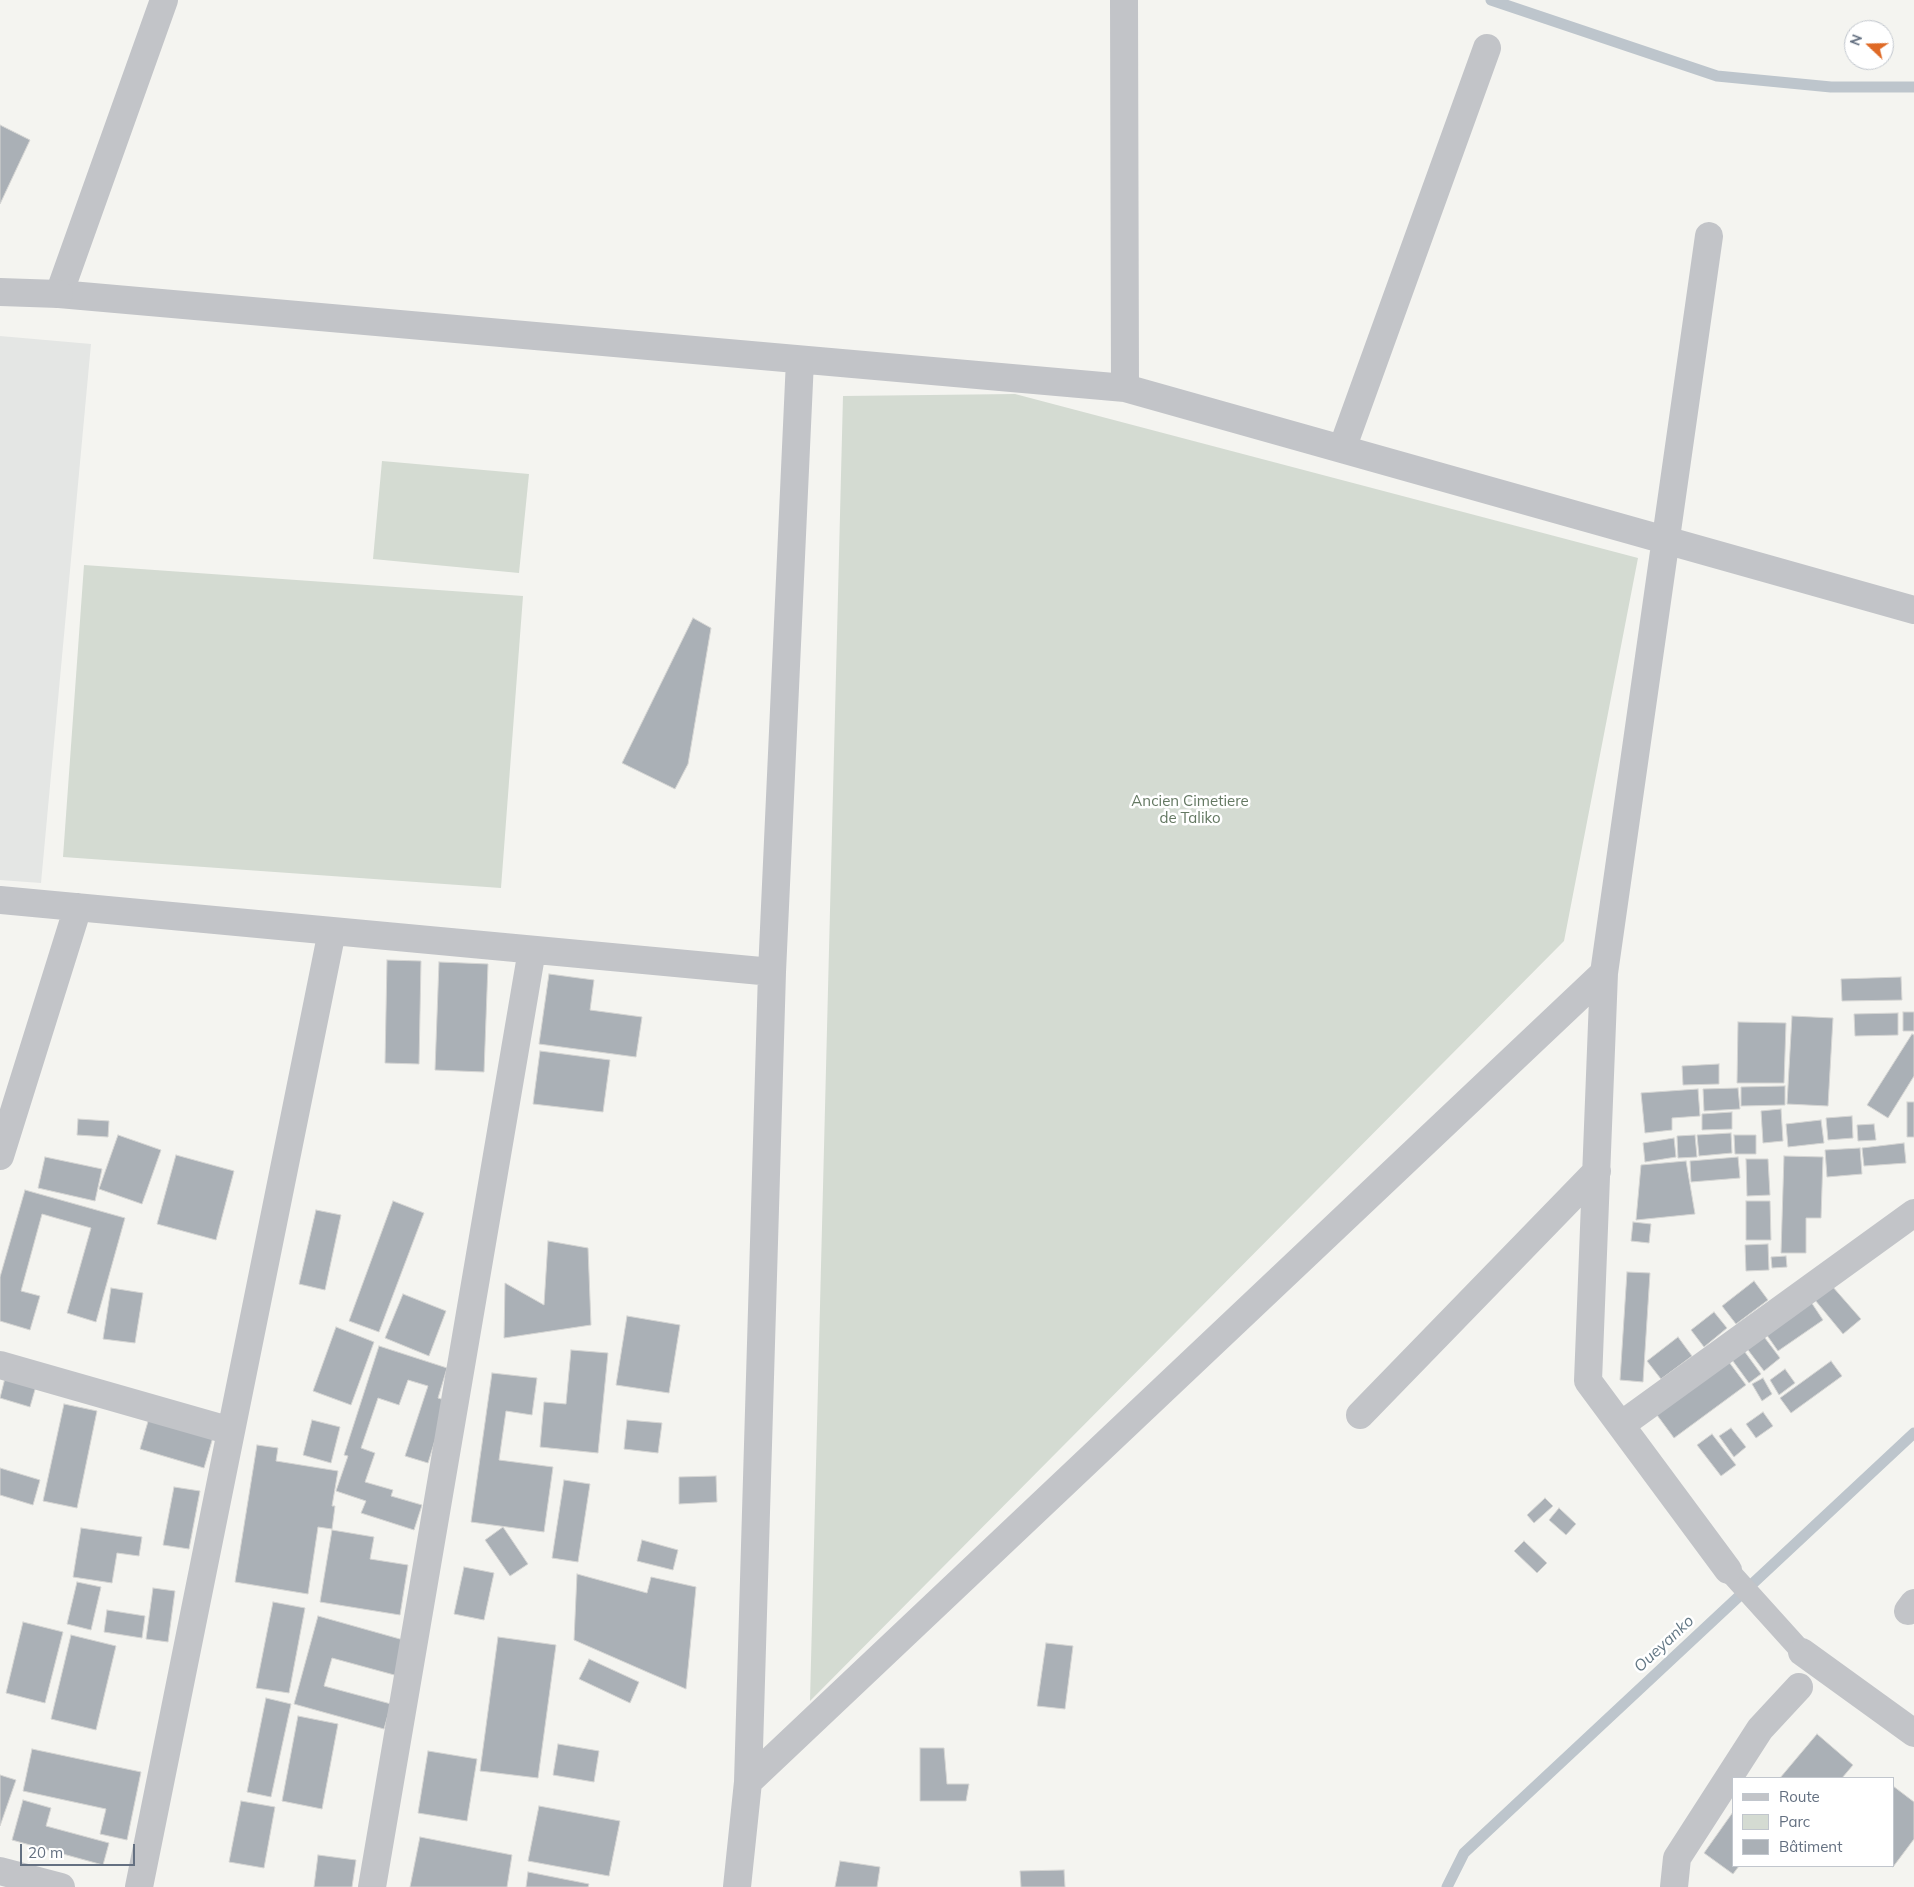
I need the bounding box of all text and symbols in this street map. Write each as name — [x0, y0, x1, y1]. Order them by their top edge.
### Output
north arrow — [1844, 20, 1894, 70]
text: N — [1846, 32, 1866, 48]
park label: Ancien Cimetiere de Taliko — [1131, 792, 1249, 827]
water label: Oueyanko — [1630, 1612, 1698, 1676]
legend — [1732, 1777, 1894, 1867]
text: Route — [1779, 1787, 1820, 1806]
text: Parc — [1779, 1812, 1810, 1831]
scale bar — [22, 1834, 138, 1866]
text: Bâtiment — [1779, 1837, 1842, 1856]
text: 20 m — [28, 1843, 63, 1862]

